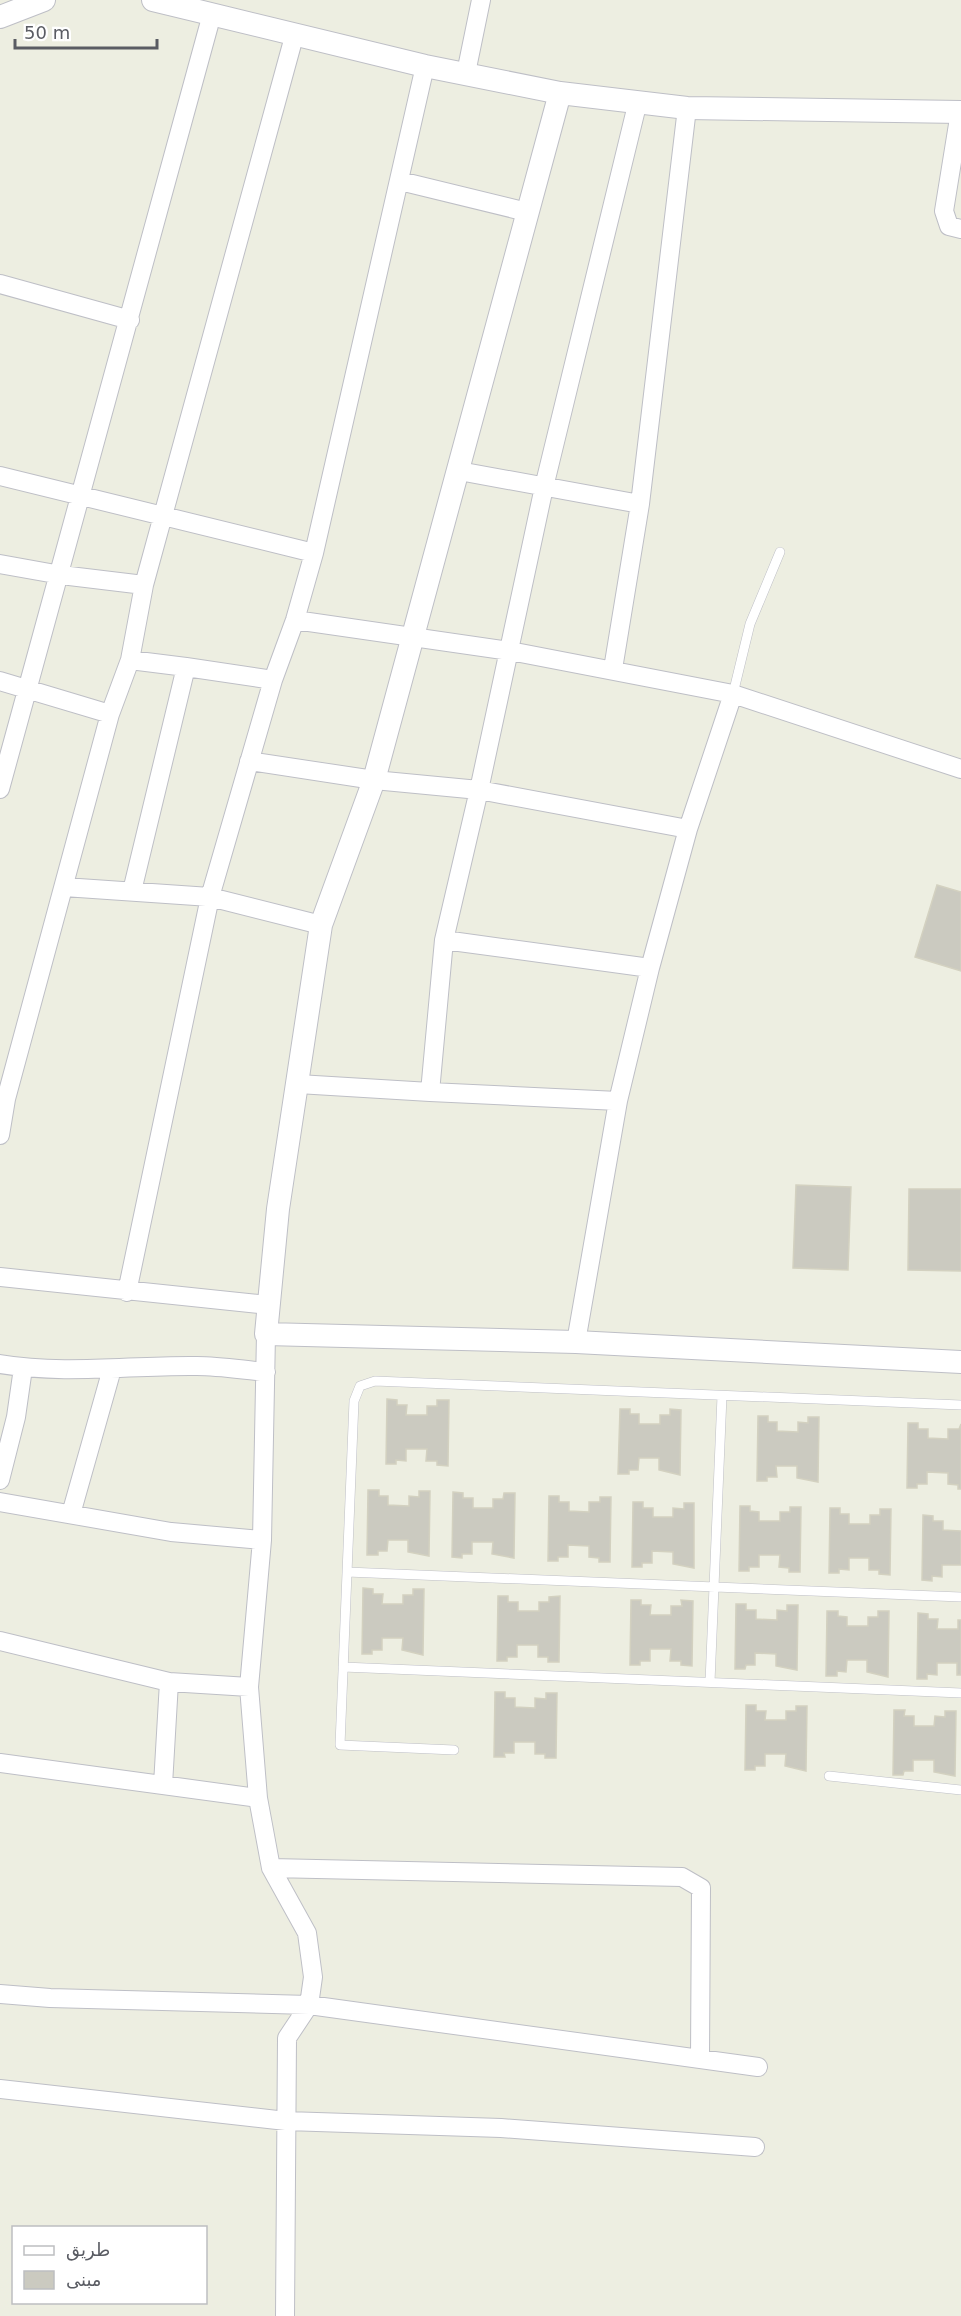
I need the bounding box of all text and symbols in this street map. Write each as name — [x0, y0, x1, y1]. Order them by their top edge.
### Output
scale bar — [15, 12, 158, 50]
text: 50 m — [24, 22, 70, 43]
legend — [12, 2226, 207, 2304]
text: طريق — [66, 2239, 110, 2261]
text: مبنى — [66, 2269, 102, 2290]

